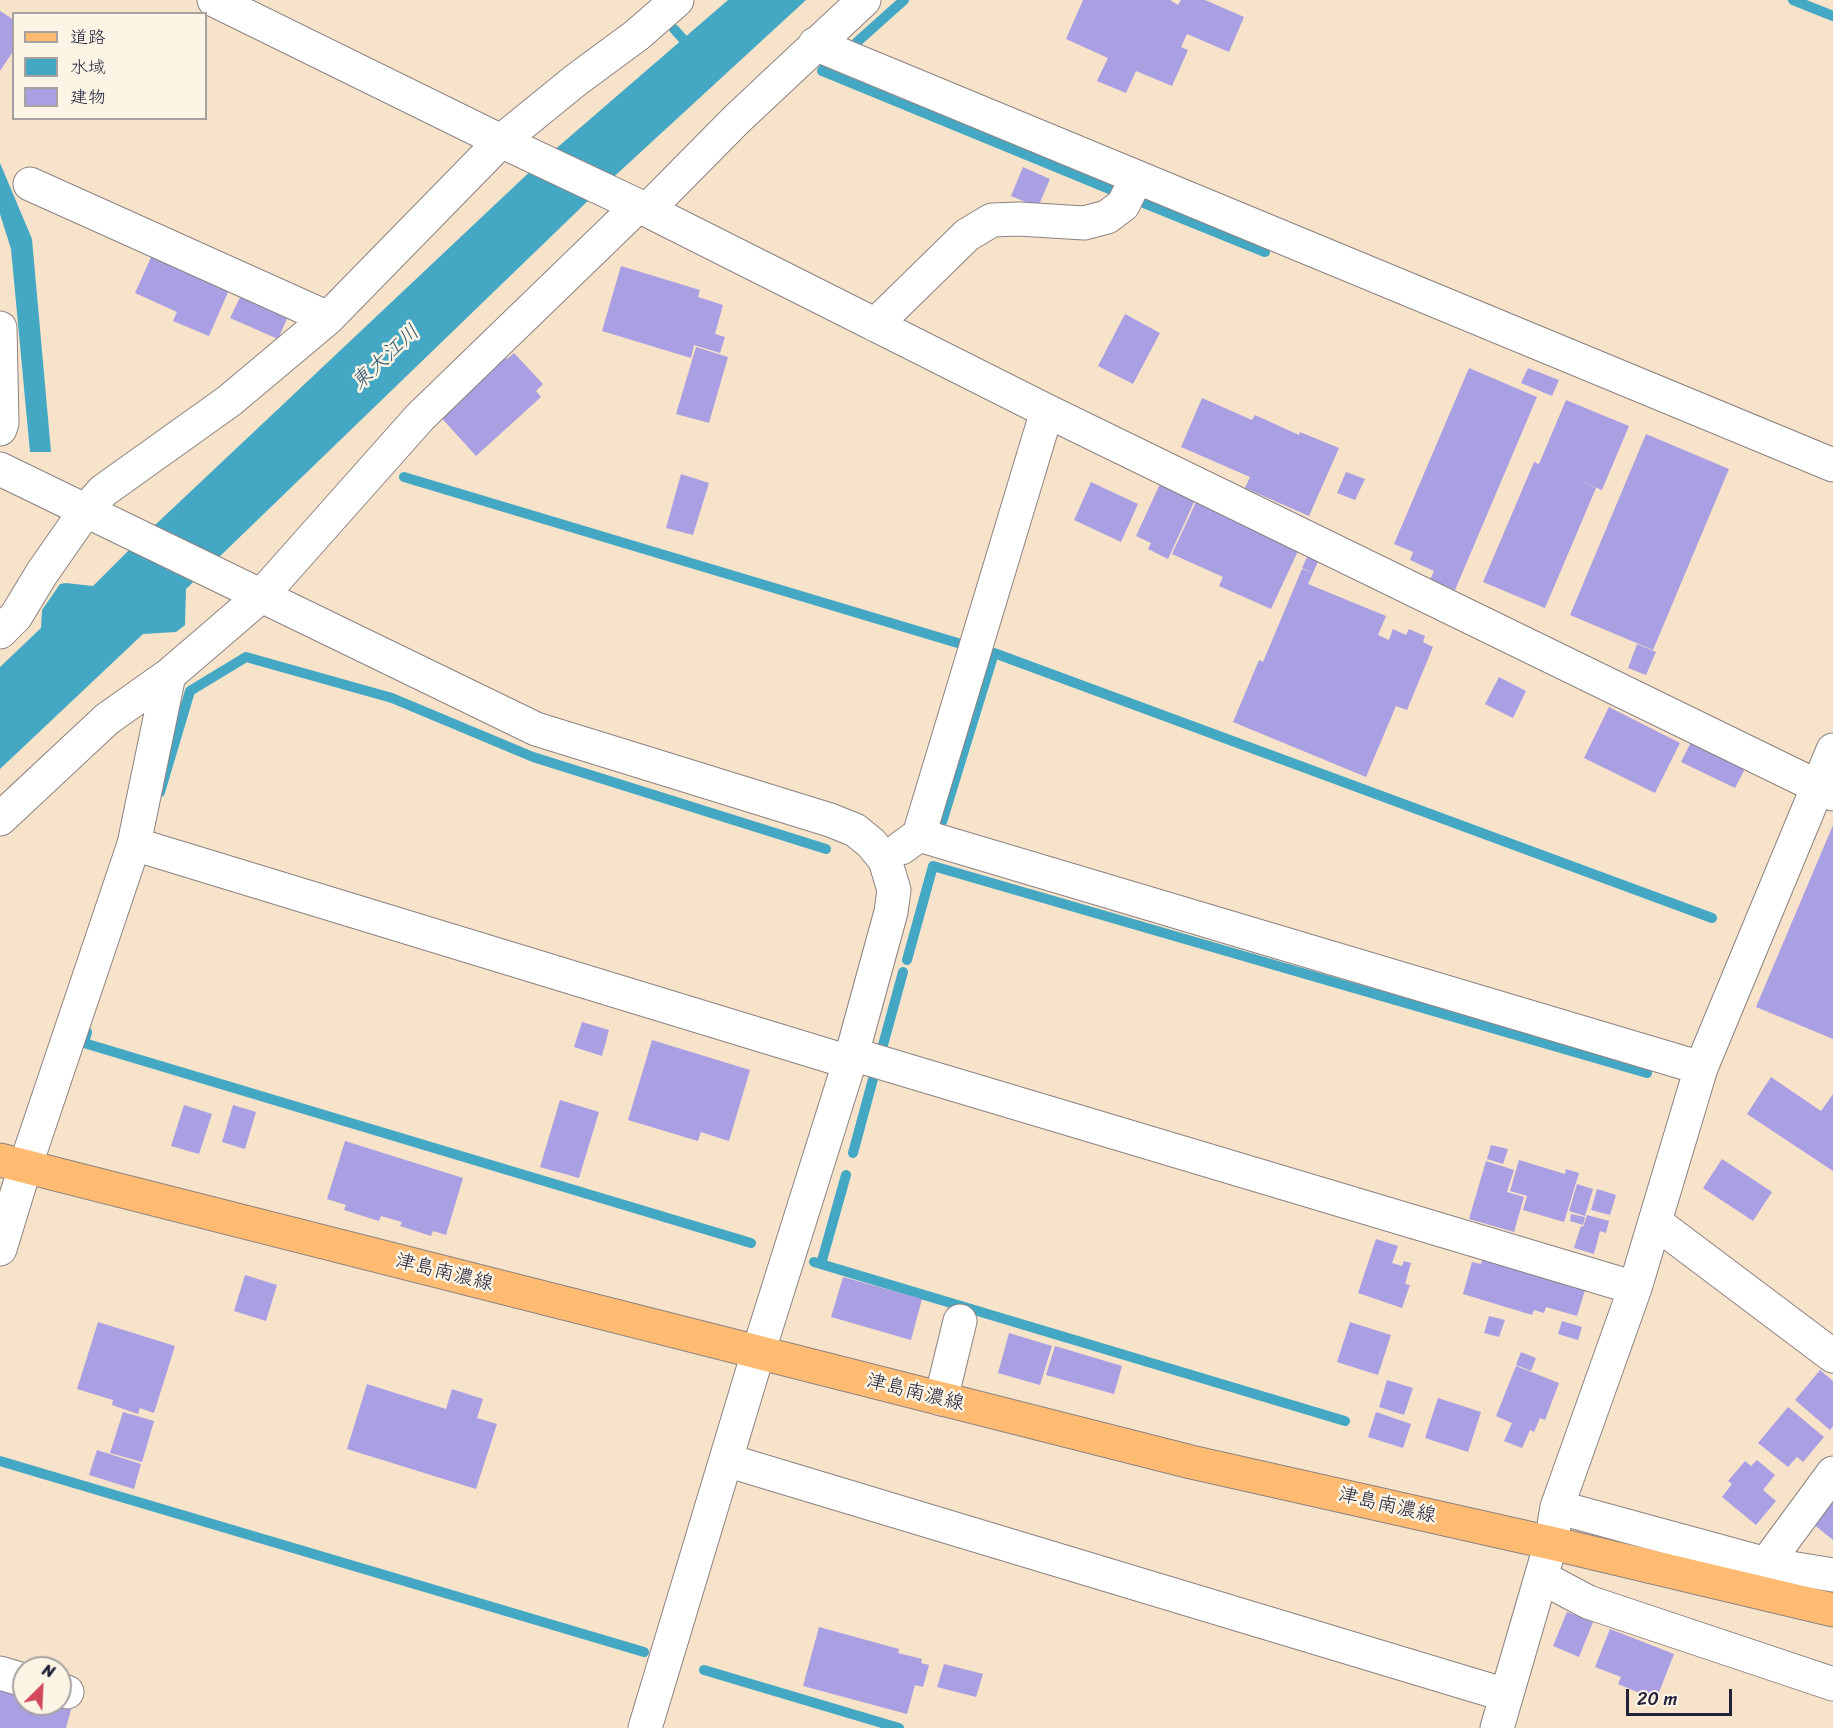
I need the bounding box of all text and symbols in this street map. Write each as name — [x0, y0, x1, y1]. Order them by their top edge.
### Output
legend — [12, 12, 207, 120]
text: 道路 — [70, 21, 106, 53]
text: 水域 — [70, 51, 106, 83]
text: 建物 — [70, 81, 106, 113]
water label: 東大江川 — [347, 320, 425, 396]
street label: 津島南濃線 — [393, 1249, 495, 1297]
street label: 津島南濃線 — [864, 1369, 966, 1417]
street label: 津島南濃線 — [1336, 1483, 1438, 1529]
text: N — [38, 1655, 60, 1686]
north arrow — [12, 1656, 72, 1716]
scale bar — [1629, 1677, 1736, 1715]
text: 20 m — [1637, 1683, 1677, 1715]

